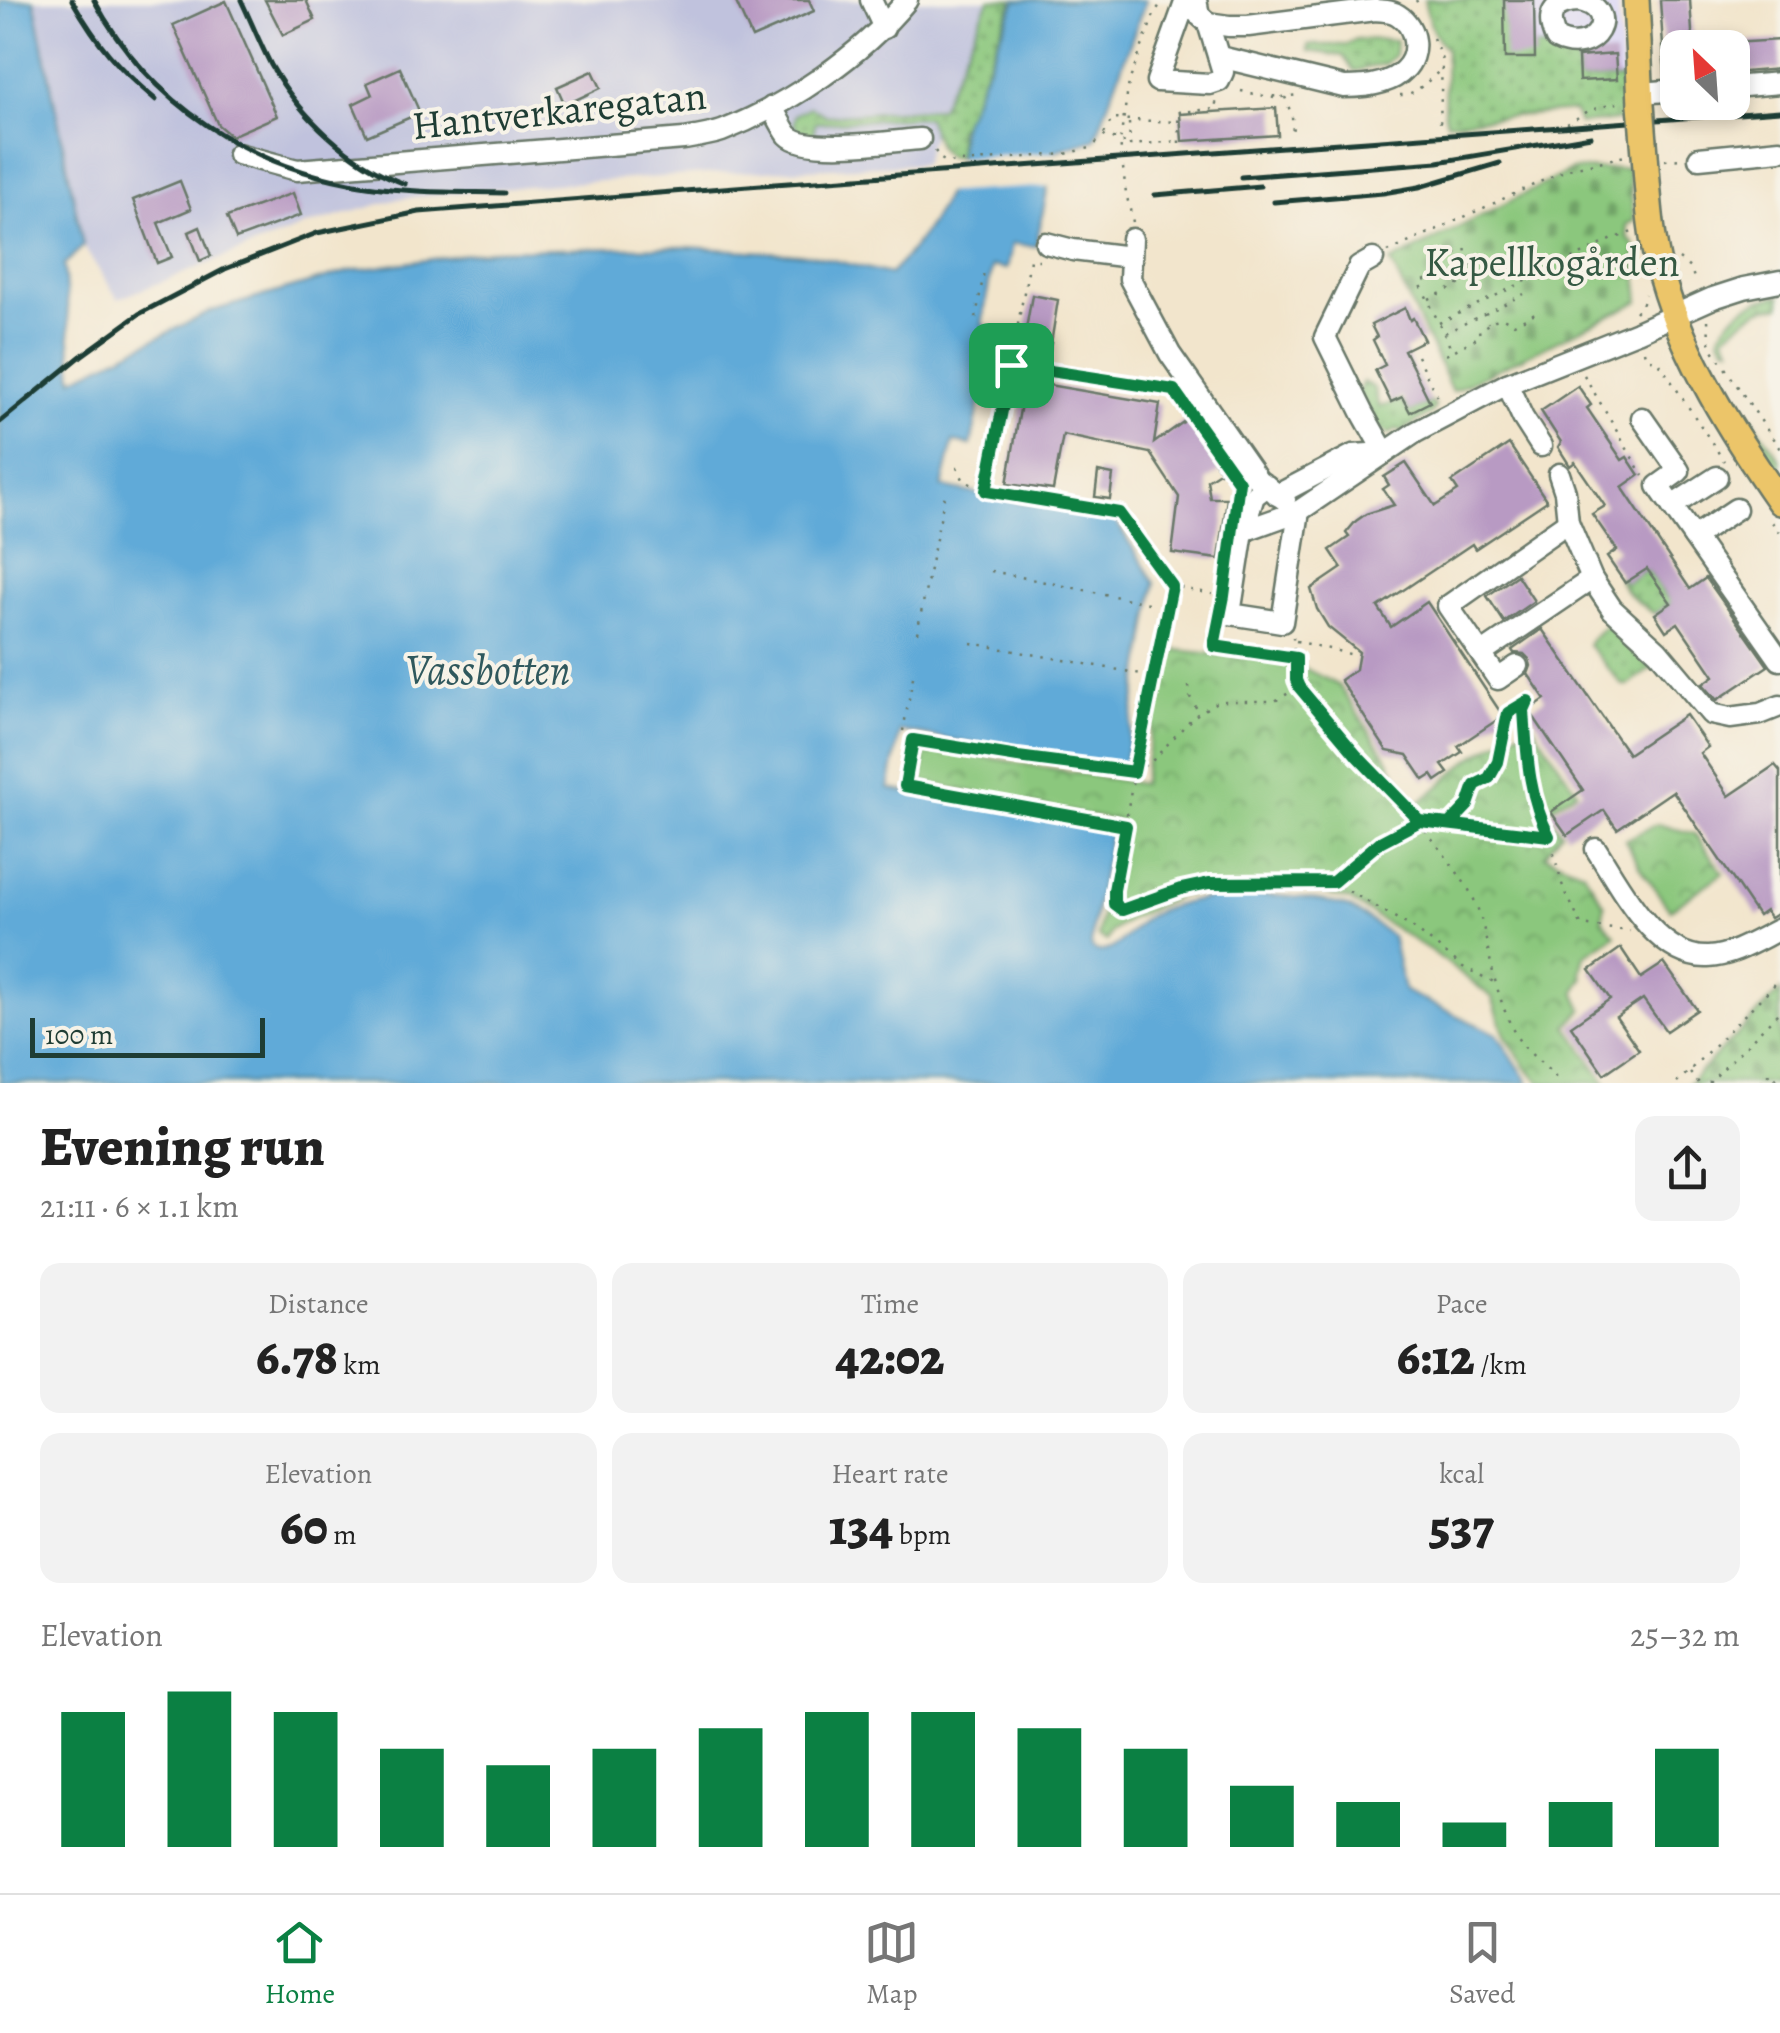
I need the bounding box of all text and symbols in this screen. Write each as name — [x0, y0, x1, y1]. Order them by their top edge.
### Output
north arrow — [1660, 30, 1750, 120]
map controls — [1660, 30, 1750, 120]
street label: Hantverkaregatan — [409, 68, 709, 153]
park label: Kapellkogården — [1424, 235, 1680, 290]
pin — [969, 323, 1054, 408]
icon: arrive — [984, 338, 1039, 393]
water label: Vassbotten — [406, 641, 570, 698]
scale bar — [30, 1013, 265, 1058]
text: 100 m — [45, 1016, 113, 1054]
text: Evening run — [40, 1109, 325, 1184]
button: share — [1635, 1116, 1740, 1221]
text: 21:11 · 6 × 1.1 km — [40, 1184, 239, 1228]
text: Distance — [268, 1285, 369, 1323]
text: Time — [861, 1285, 919, 1323]
text: Pace — [1436, 1285, 1488, 1323]
text: 6.78 — [256, 1323, 338, 1391]
text: 42:02 — [835, 1323, 944, 1391]
text: 6:12 — [1397, 1323, 1475, 1391]
text: km — [338, 1346, 381, 1384]
text: /km — [1475, 1346, 1527, 1384]
text: Elevation — [265, 1455, 372, 1493]
text: Heart rate — [832, 1455, 948, 1493]
text: kcal — [1439, 1455, 1484, 1493]
text: 60 — [280, 1493, 328, 1561]
text: 134 — [829, 1493, 893, 1561]
text: 537 — [1429, 1493, 1494, 1561]
text: m — [328, 1516, 357, 1554]
text: bpm — [893, 1516, 951, 1554]
text: Elevation — [40, 1613, 163, 1657]
text: 25–32 m — [1630, 1613, 1740, 1657]
tab: Home — [265, 1915, 335, 2013]
tab: Map — [864, 1915, 919, 2013]
tab: Saved — [1449, 1915, 1515, 2013]

